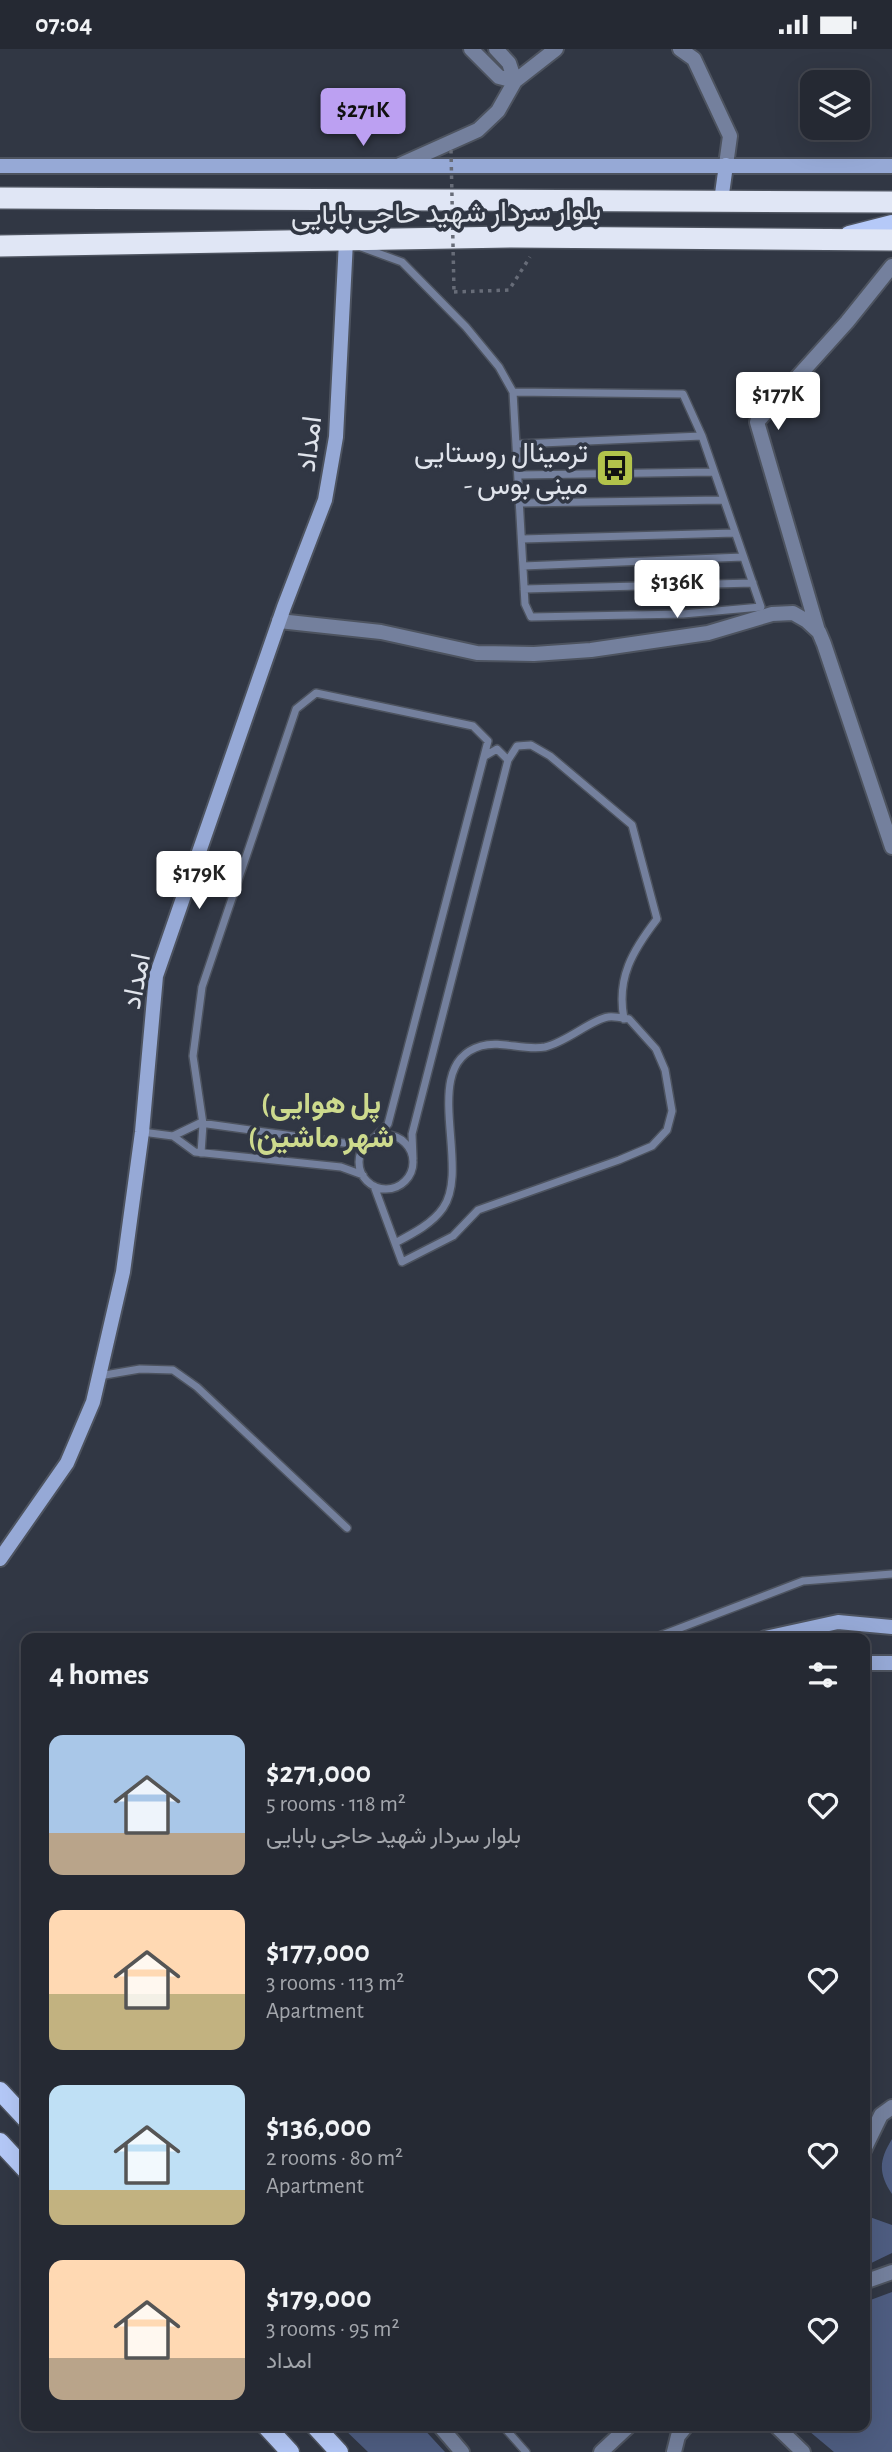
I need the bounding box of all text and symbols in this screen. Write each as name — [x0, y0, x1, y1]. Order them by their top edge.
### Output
text: 07:04 — [35, 11, 92, 37]
map controls — [800, 70, 870, 140]
button: layers — [800, 70, 870, 140]
pin: $271K — [314, 89, 412, 148]
text: $271K — [337, 99, 389, 122]
street label: بلوار سردار شهید حاجی بابایی — [291, 197, 601, 233]
pin: $177K — [729, 373, 827, 432]
text: $177K — [752, 383, 804, 406]
street label: امداد — [293, 415, 327, 474]
place label: ترمینال روستایی - مینی بوس — [414, 440, 588, 502]
bus stop icon: ترمینال روستایی - مینی بوس — [594, 447, 636, 489]
pin: $136K — [628, 561, 726, 620]
text: $136K — [650, 571, 704, 594]
pin: $179K — [150, 851, 248, 911]
text: $179K — [172, 862, 226, 885]
street label: امداد — [118, 951, 156, 1012]
district label: (پل هوایی (شهر ماشین — [248, 1089, 394, 1155]
icon: filters — [804, 1656, 842, 1694]
text: 4 homes — [49, 1660, 149, 1690]
text: $271,000 — [266, 1758, 371, 1788]
icon: home — [105, 1763, 189, 1847]
icon: heart — [804, 1786, 842, 1824]
text: 5 rooms · 118 m² — [266, 1793, 406, 1816]
text: بلوار سردار شهید حاجی بابایی — [266, 1825, 521, 1848]
text: $177,000 — [266, 1937, 370, 1967]
icon: home — [105, 1938, 189, 2022]
icon: heart — [804, 1961, 842, 1999]
text: 3 rooms · 113 m² — [266, 1972, 404, 1995]
text: Apartment — [266, 2000, 364, 2023]
text: $136,000 — [266, 2112, 371, 2142]
icon: home — [105, 2113, 189, 2197]
icon: heart — [804, 2136, 842, 2174]
text: 2 rooms · 80 m² — [266, 2147, 403, 2170]
text: Apartment — [266, 2175, 364, 2198]
text: $179,000 — [266, 2283, 372, 2313]
icon: home — [105, 2288, 189, 2372]
icon: heart — [804, 2311, 842, 2349]
text: 3 rooms · 95 m² — [266, 2318, 399, 2341]
text: امداد — [266, 2350, 312, 2373]

